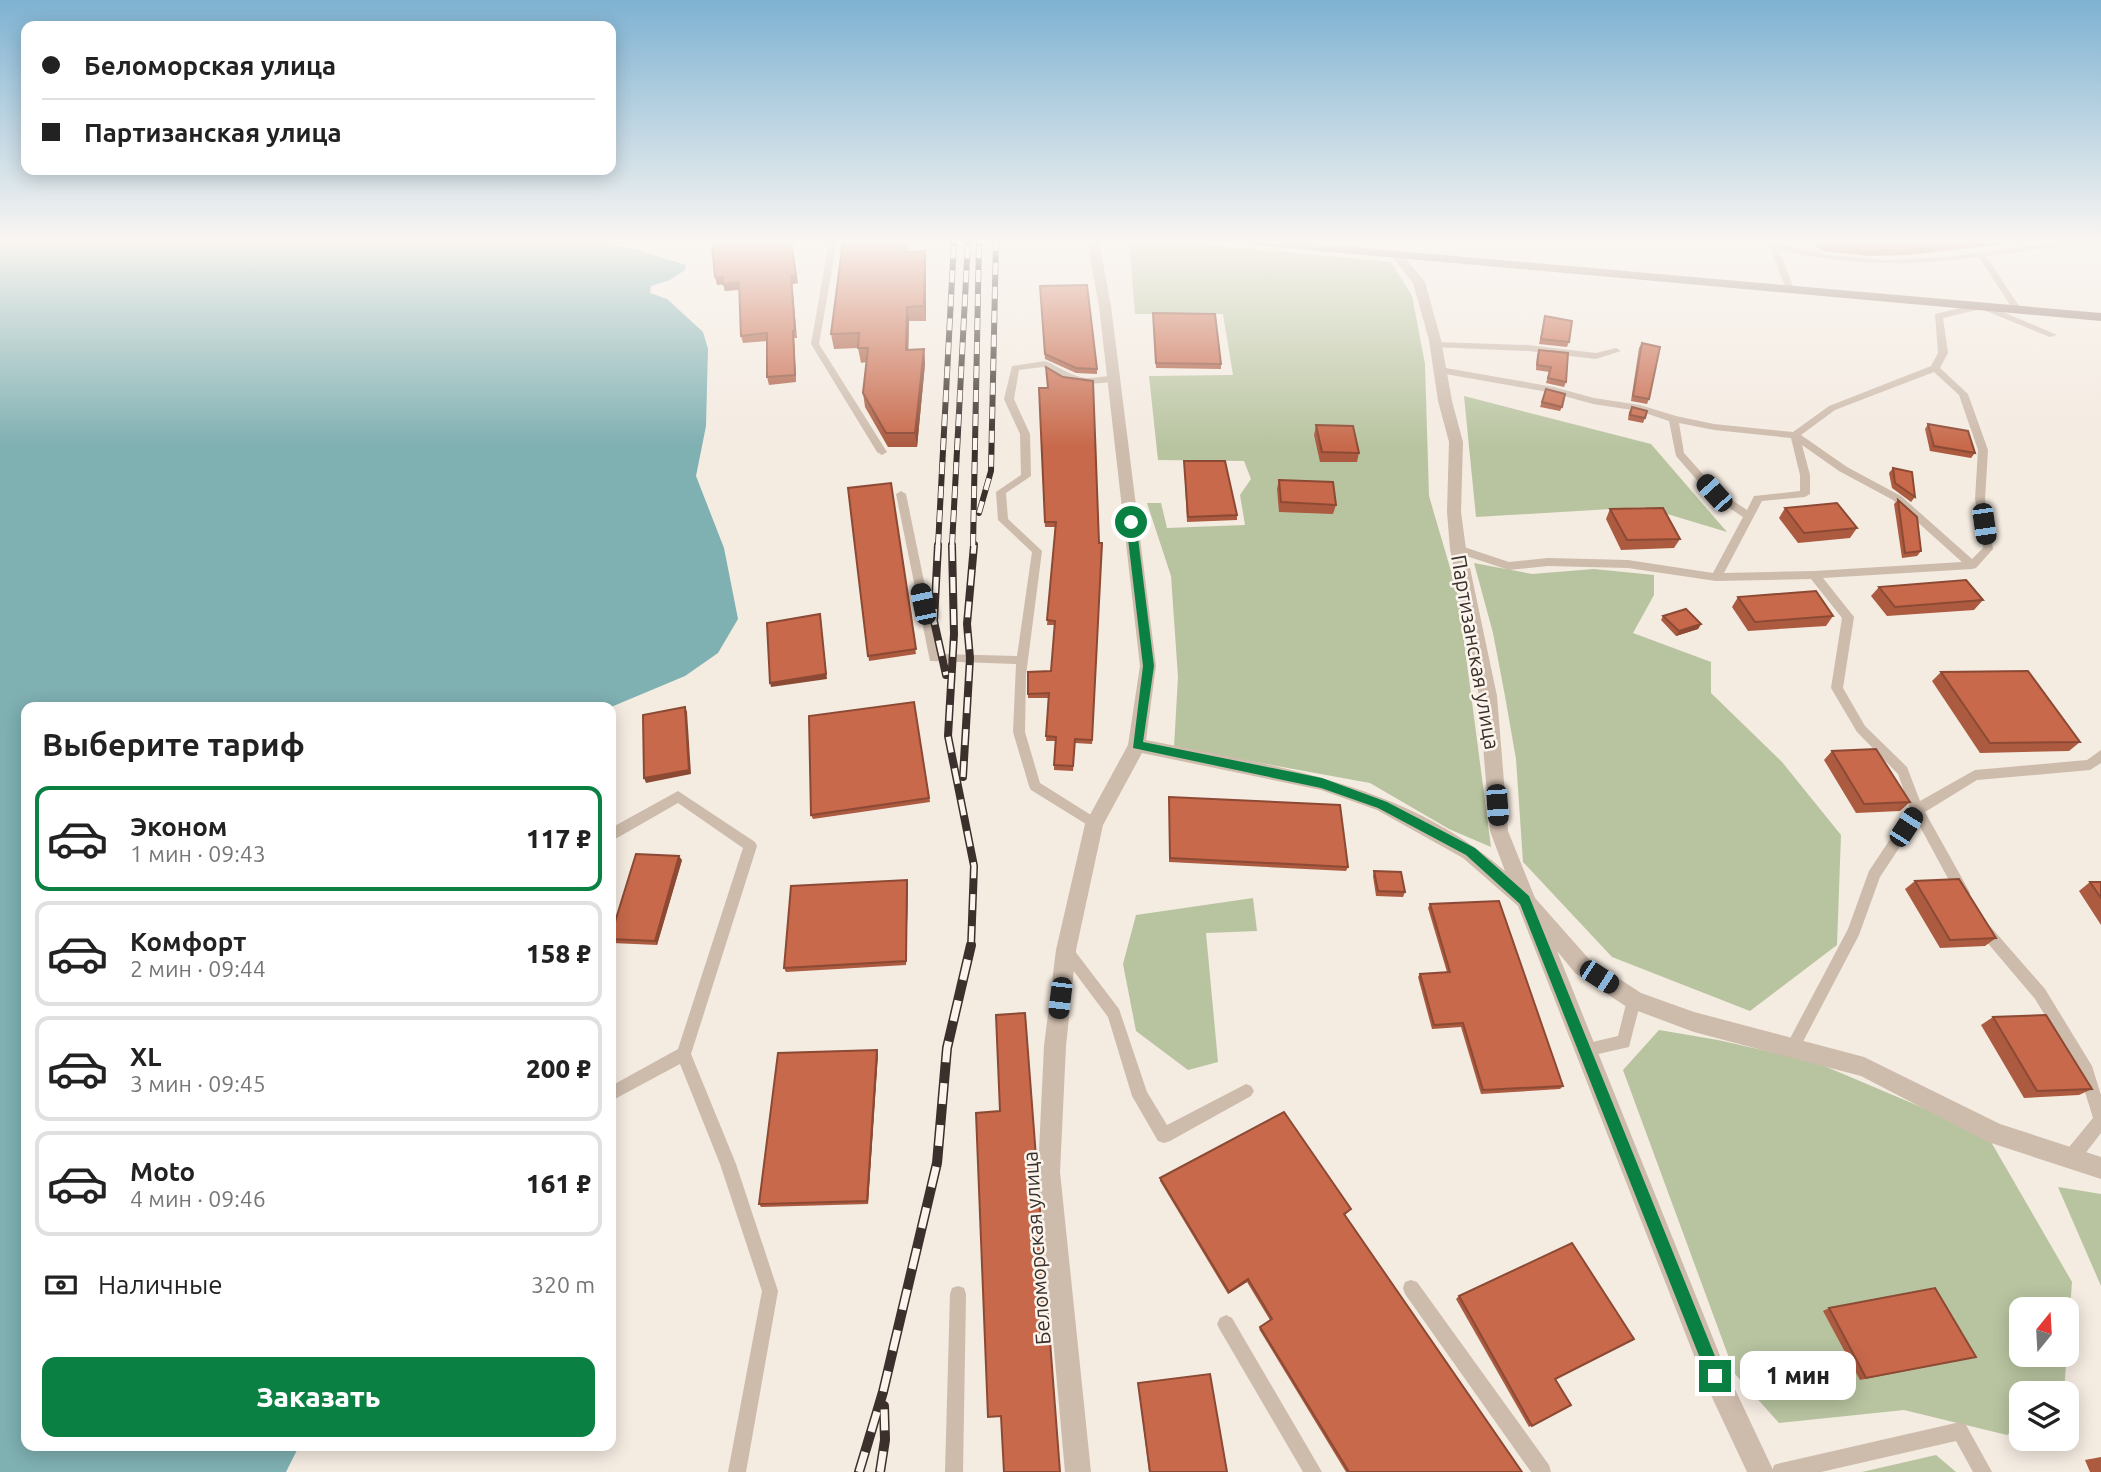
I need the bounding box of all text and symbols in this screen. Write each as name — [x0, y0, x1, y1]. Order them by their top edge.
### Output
text: Беломорская улица — [84, 51, 336, 80]
text: Партизанская улица — [84, 118, 342, 147]
car — [1693, 470, 1736, 516]
car — [1971, 502, 1998, 546]
route start — [1115, 506, 1147, 538]
street label: Партизанская улица — [1447, 553, 1505, 751]
car — [909, 581, 938, 627]
text: Выберите тариф — [42, 726, 305, 762]
car — [1486, 783, 1509, 827]
car — [1886, 804, 1927, 850]
icon: car — [46, 807, 109, 870]
text: Эконом — [130, 812, 227, 841]
text: 117 ₽ — [526, 824, 591, 853]
text: 1 мин · 09:43 — [130, 841, 266, 866]
icon: car — [46, 922, 109, 985]
text: Комфорт — [130, 927, 246, 956]
text: 158 ₽ — [526, 939, 591, 968]
text: 2 мин · 09:44 — [130, 956, 266, 981]
car — [1576, 957, 1623, 997]
car — [1048, 976, 1073, 1020]
icon: car — [46, 1037, 109, 1100]
text: XL — [130, 1042, 161, 1071]
text: 200 ₽ — [526, 1054, 591, 1083]
text: 3 мин · 09:45 — [130, 1071, 266, 1096]
street label: Беломорская улица — [1017, 1150, 1055, 1346]
icon: car — [46, 1152, 109, 1215]
text: Moto — [130, 1157, 195, 1186]
text: 161 ₽ — [526, 1169, 591, 1198]
text: 4 мин · 09:46 — [130, 1186, 266, 1211]
icon: cash — [42, 1266, 80, 1304]
text: Наличные — [98, 1270, 223, 1299]
text: 320 m — [531, 1272, 595, 1297]
north arrow — [2009, 1297, 2079, 1367]
map controls — [2009, 1297, 2079, 1451]
callout: 1 мин — [1740, 1352, 1855, 1400]
button: Заказать — [42, 1357, 595, 1437]
route end — [1699, 1360, 1731, 1392]
text: 1 мин — [1766, 1363, 1830, 1388]
button: layers — [2009, 1381, 2079, 1451]

